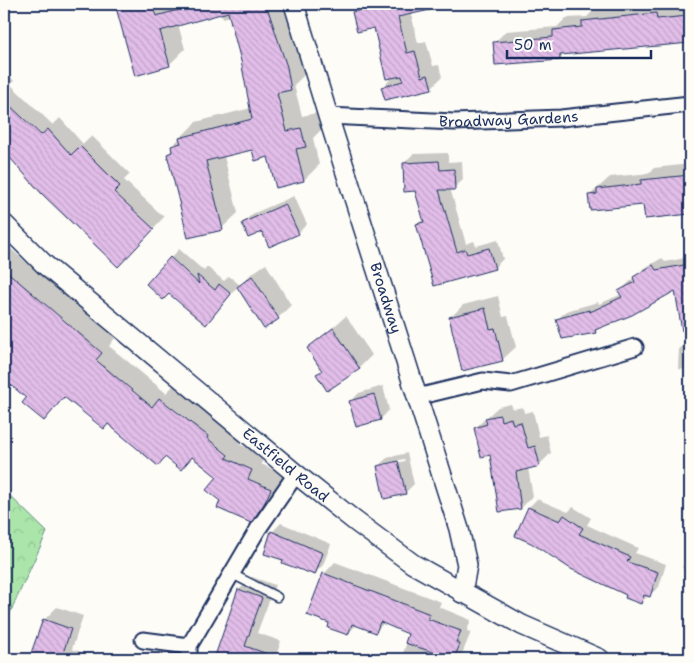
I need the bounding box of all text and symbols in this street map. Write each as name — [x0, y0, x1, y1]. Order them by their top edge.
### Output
scale bar — [507, 28, 650, 60]
text: 50 m — [514, 35, 552, 55]
street label: Broadway Gardens — [439, 106, 580, 132]
street label: Broadway — [365, 260, 406, 336]
street label: Eastfield Road — [238, 423, 334, 507]

